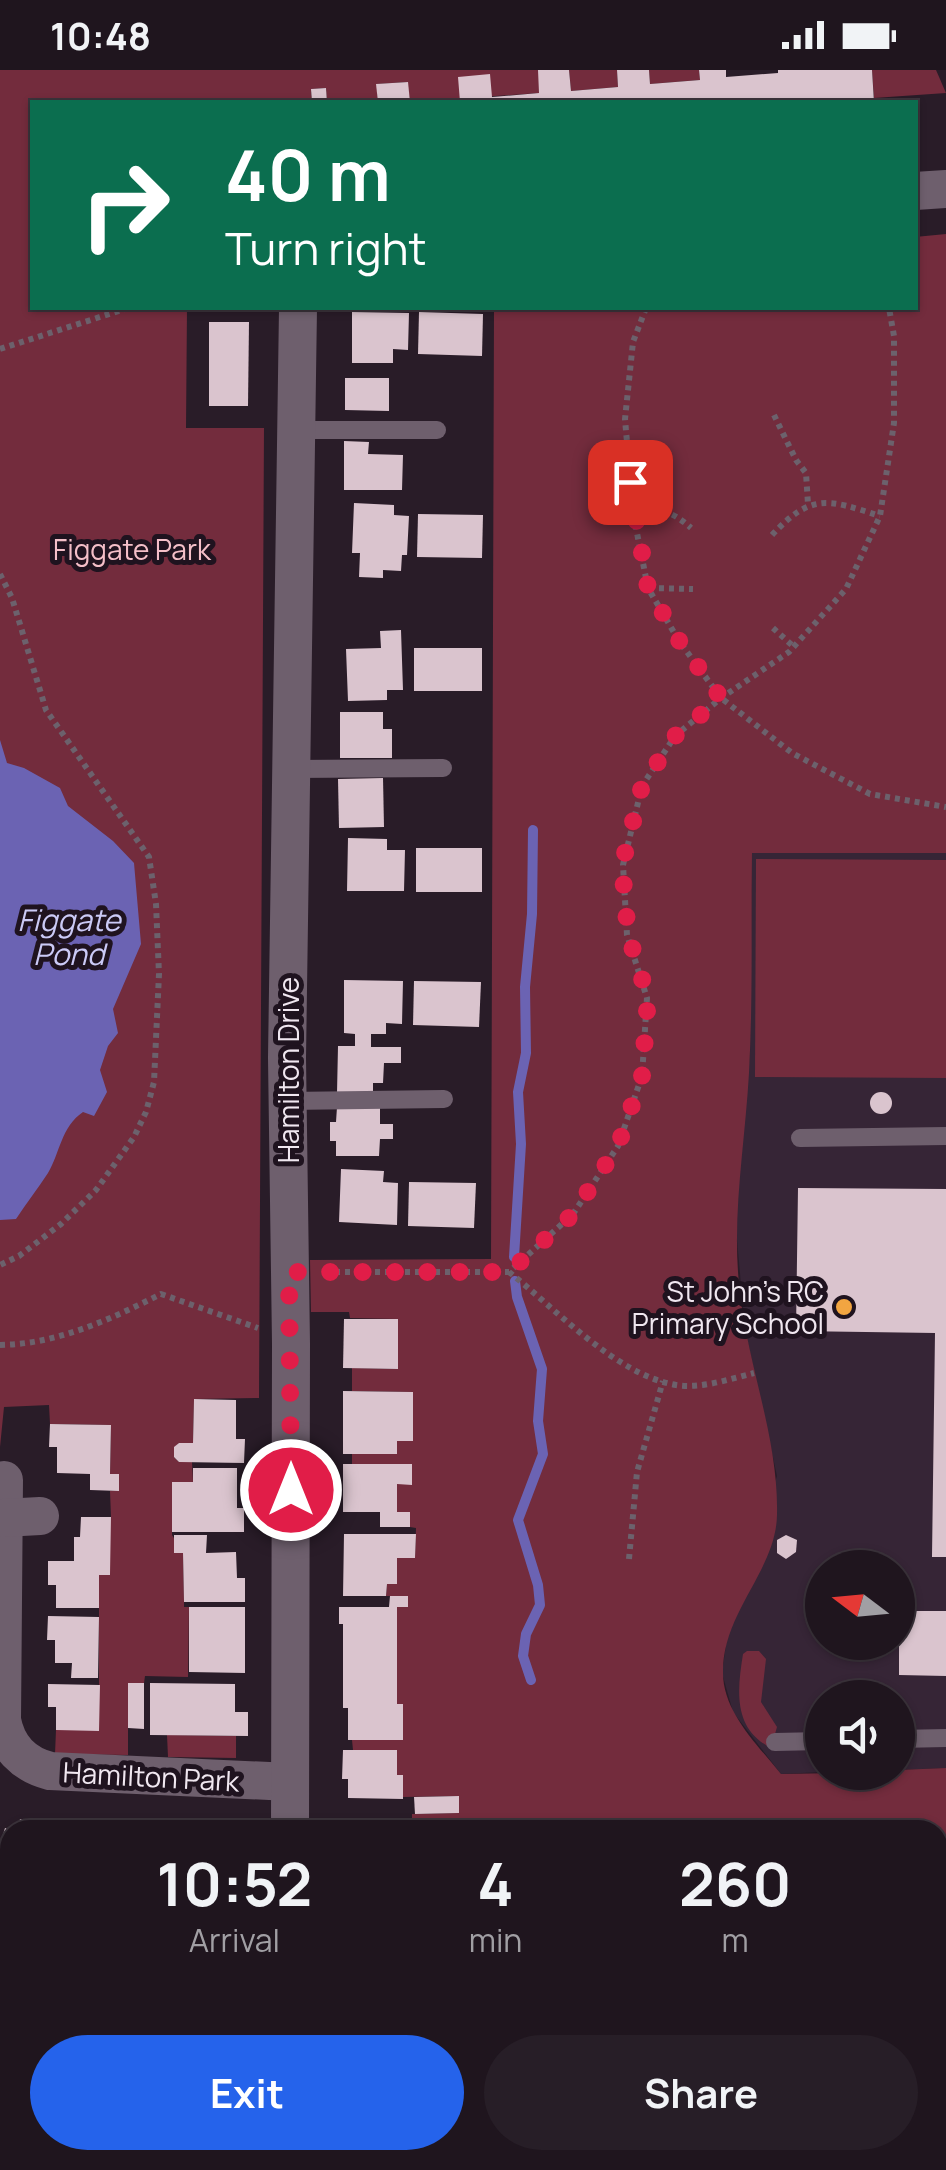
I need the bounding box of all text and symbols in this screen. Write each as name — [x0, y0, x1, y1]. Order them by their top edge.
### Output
text: 10:48 — [50, 9, 151, 61]
text: 40 m — [225, 126, 391, 222]
icon: right — [60, 140, 190, 270]
text: Turn right — [225, 217, 426, 279]
pin — [588, 440, 673, 525]
icon: arrive — [603, 455, 658, 510]
park label: Figgate Park — [53, 530, 212, 568]
water label: Figgate Pond — [17, 899, 122, 974]
street label: Hamilton Drive — [269, 977, 307, 1163]
place label: St John's RC Primary School — [632, 1272, 824, 1342]
marker: St John's RC Primary School — [833, 1296, 855, 1318]
position arrow — [239, 1438, 343, 1542]
north arrow — [805, 1550, 915, 1660]
map controls — [805, 1550, 915, 1790]
button: sound — [805, 1680, 915, 1790]
street label: Hamilton Park — [62, 1752, 241, 1800]
text: 10:52 — [157, 1842, 312, 1924]
text: 4 — [477, 1842, 514, 1924]
text: 260 — [679, 1842, 791, 1924]
text: Arrival — [189, 1918, 280, 1962]
text: min — [469, 1918, 522, 1962]
text: m — [722, 1918, 749, 1962]
button: Exit — [30, 2035, 464, 2150]
button: Share — [484, 2035, 918, 2150]

